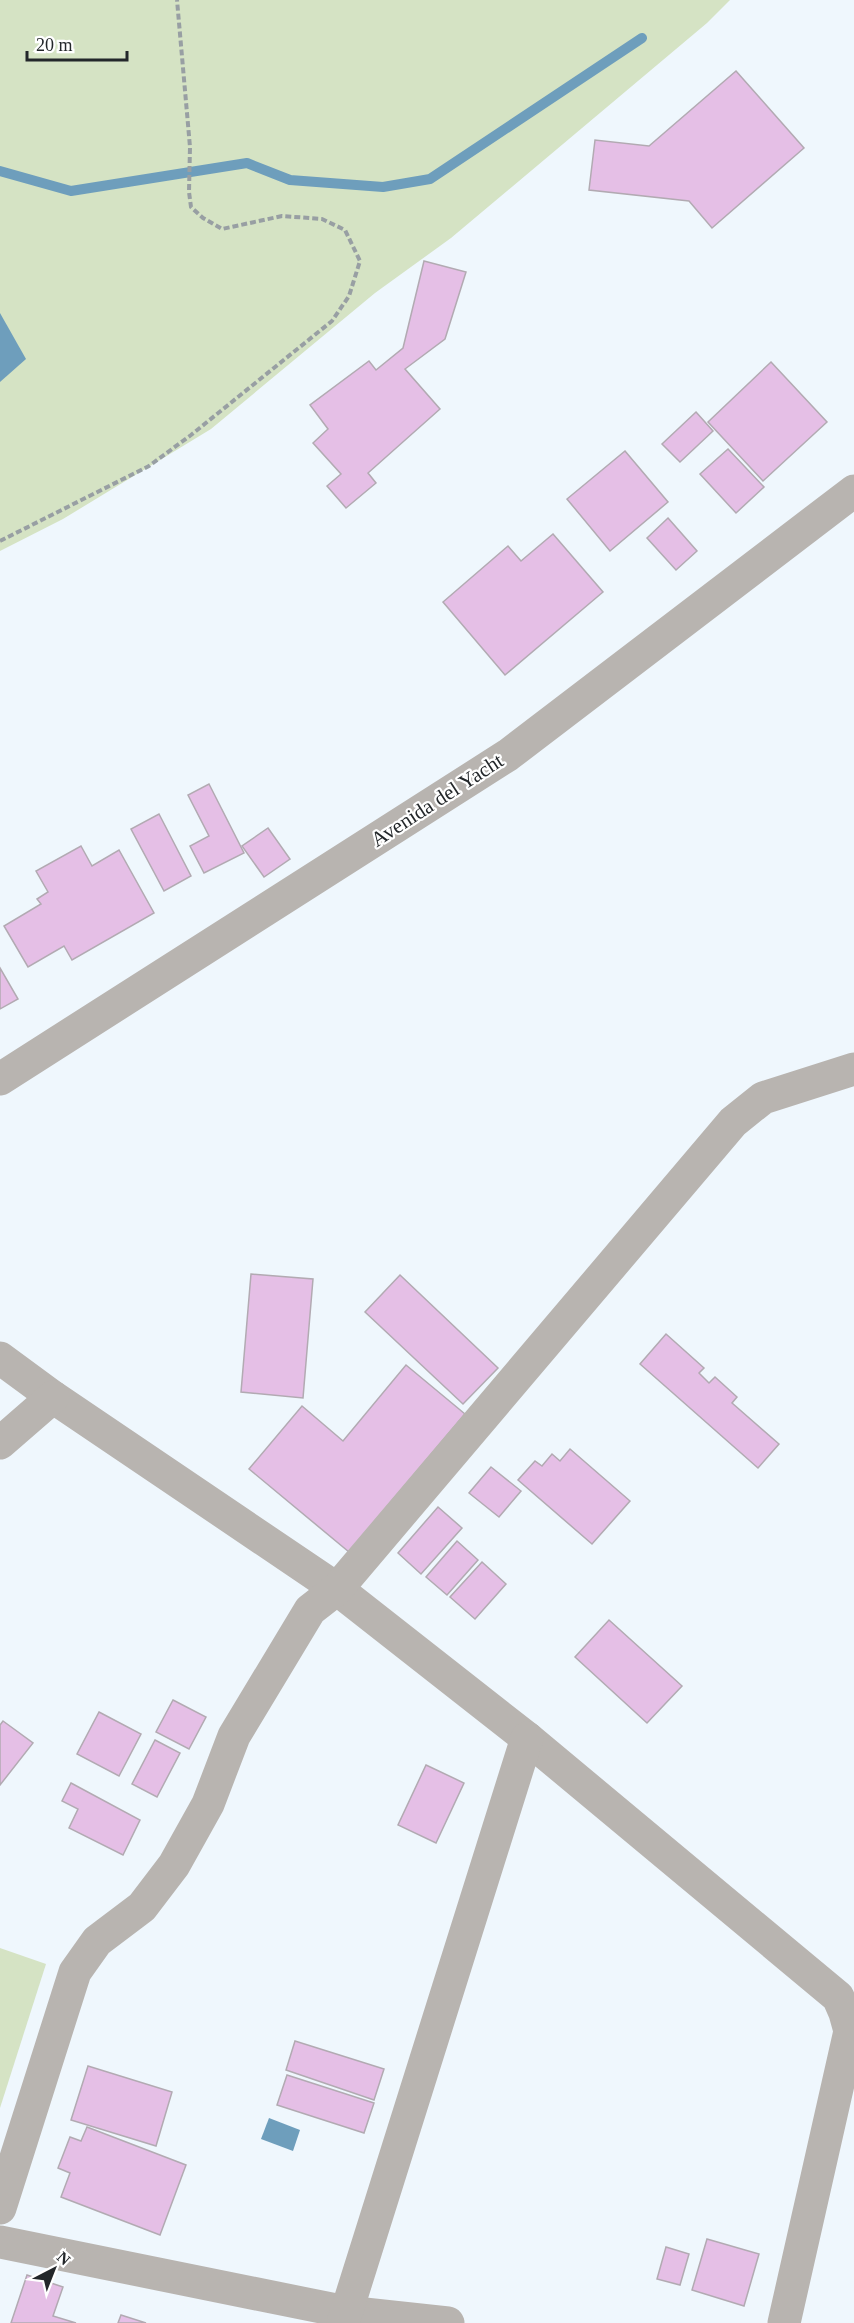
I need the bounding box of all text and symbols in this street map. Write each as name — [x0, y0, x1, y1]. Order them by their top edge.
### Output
scale bar — [27, 24, 128, 62]
text: 20 m — [36, 35, 73, 55]
street label: Avenida del Yacht — [366, 748, 508, 852]
north arrow — [24, 2239, 84, 2299]
text: N — [54, 2248, 74, 2269]

